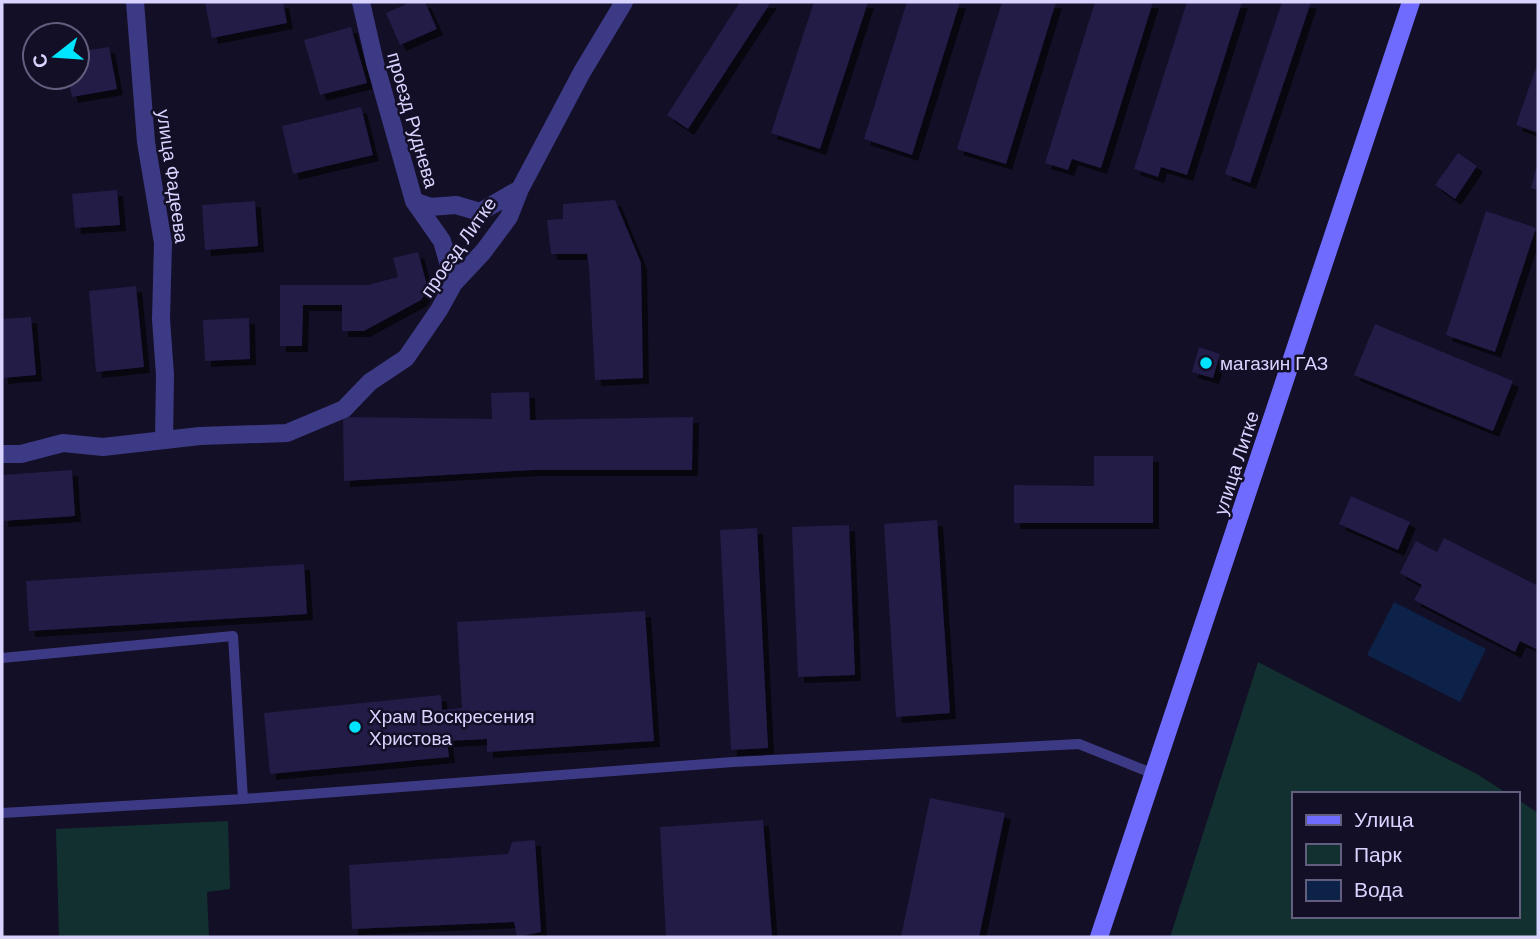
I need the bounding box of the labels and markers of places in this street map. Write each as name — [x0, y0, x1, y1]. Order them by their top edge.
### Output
place label: магазин ГАЗ — [1220, 351, 1328, 376]
marker: магазин ГАЗ — [1198, 355, 1214, 371]
place label: Храм Воскресения Христова — [369, 704, 535, 751]
marker: Храм Воскресения Христова — [347, 719, 363, 735]

